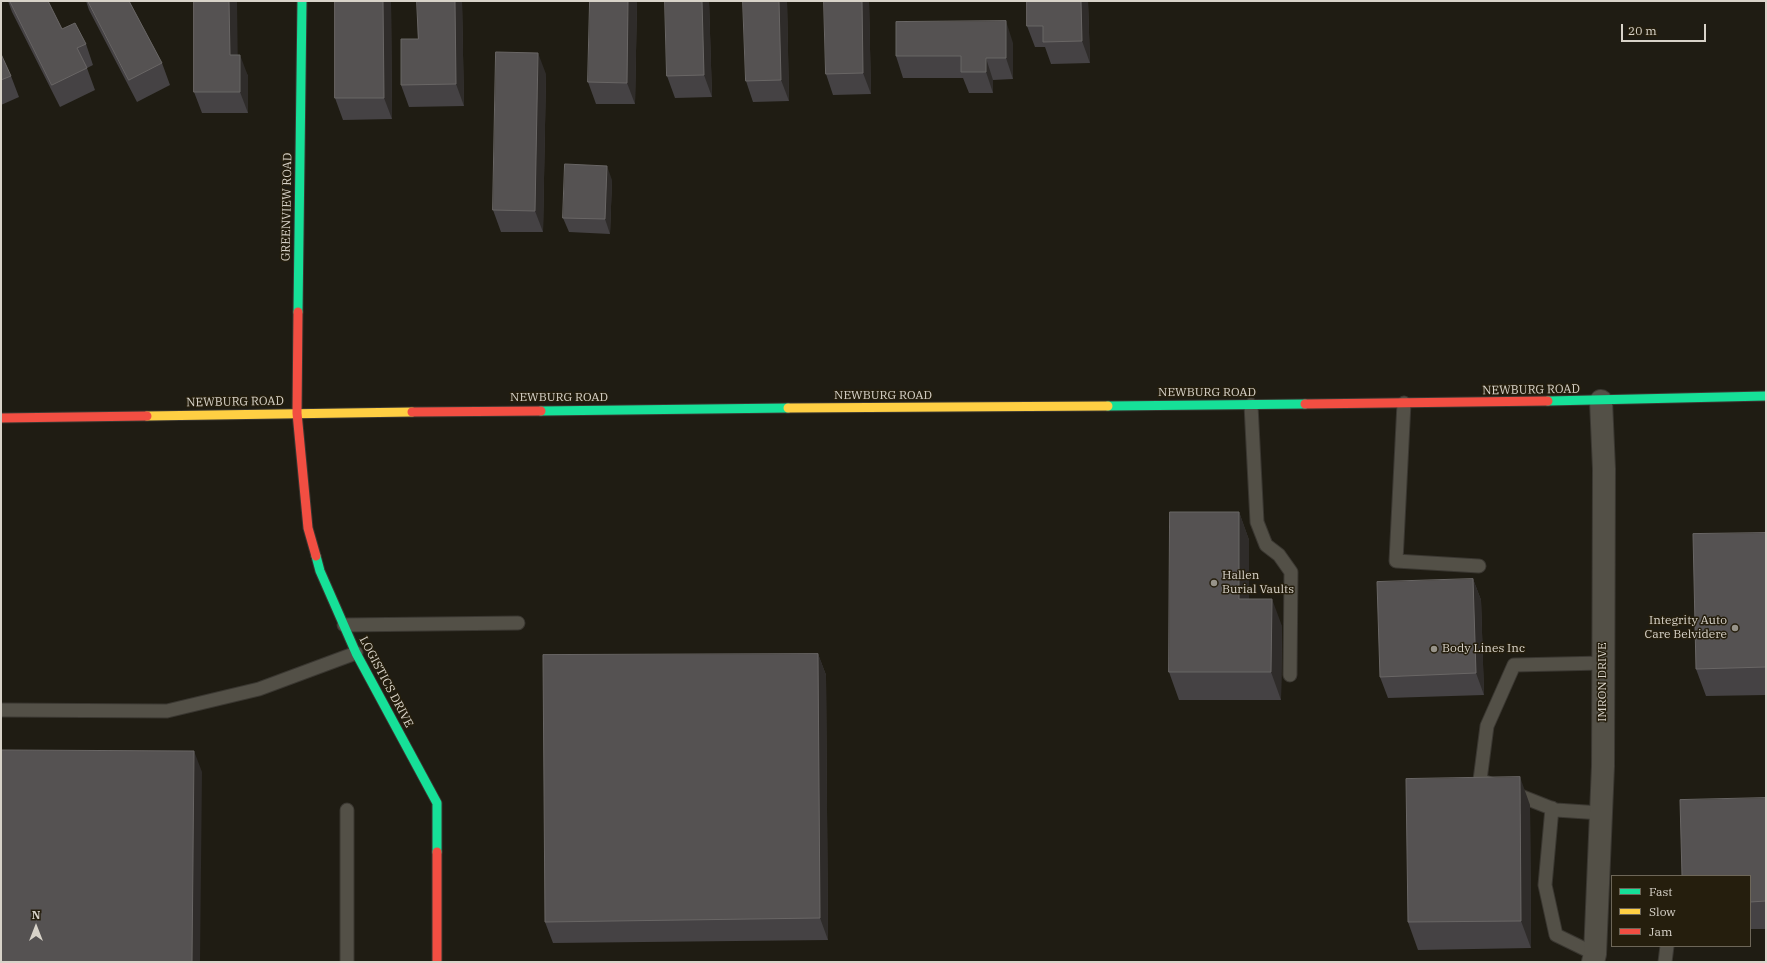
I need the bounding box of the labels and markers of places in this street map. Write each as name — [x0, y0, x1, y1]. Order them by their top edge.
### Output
place label: Hallen Burial Vaults — [1222, 569, 1294, 597]
marker: Hallen Burial Vaults — [1209, 578, 1219, 588]
place label: Integrity Auto Care Belvidere — [1645, 614, 1727, 642]
marker: Integrity Auto Care Belvidere — [1730, 623, 1740, 633]
place label: Body Lines Inc — [1442, 642, 1525, 656]
marker: Body Lines Inc — [1429, 644, 1439, 654]

